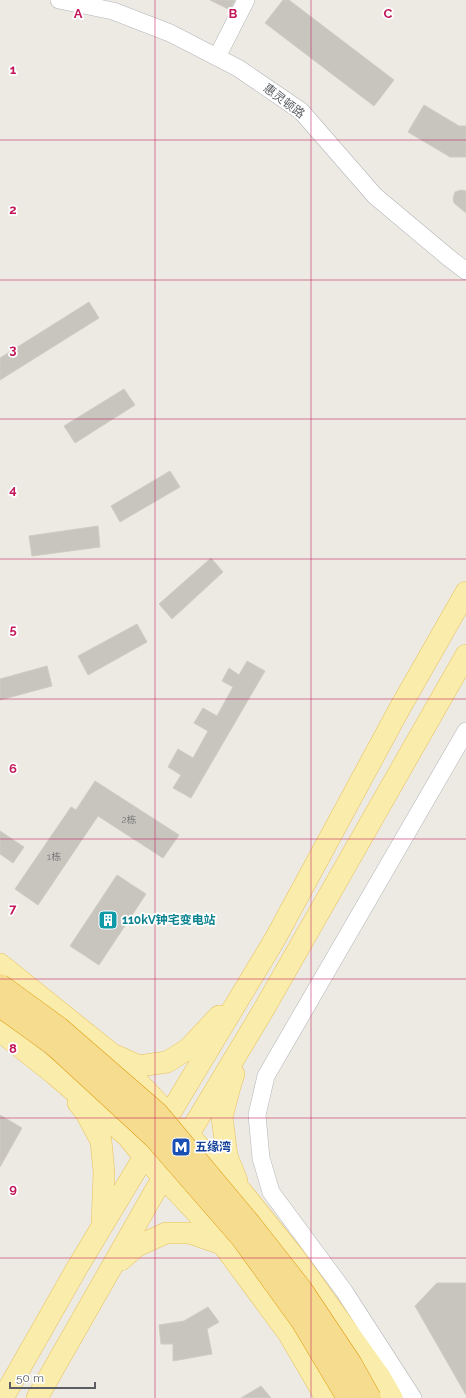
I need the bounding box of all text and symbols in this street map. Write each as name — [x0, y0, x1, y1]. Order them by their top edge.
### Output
text: A — [74, 6, 83, 21]
text: B — [229, 6, 238, 21]
text: C — [384, 6, 393, 21]
text: 1 — [10, 62, 17, 77]
street label: 惠灵顿路 — [261, 81, 307, 121]
text: 2 — [9, 202, 17, 217]
text: 3 — [9, 342, 17, 357]
text: 4 — [9, 482, 17, 497]
text: 5 — [9, 622, 17, 637]
text: 6 — [9, 761, 17, 776]
house number: 2栋 — [121, 814, 137, 825]
house number: 1栋 — [47, 851, 61, 862]
text: 7 — [9, 901, 17, 916]
building icon: 110kV钟宅变电站 — [97, 909, 119, 931]
place label: 110kV钟宅变电站 — [122, 913, 216, 927]
text: 8 — [9, 1041, 17, 1056]
metro station icon: 五缘湾 — [170, 1136, 192, 1158]
place label: 五缘湾 — [195, 1140, 231, 1154]
text: 9 — [9, 1181, 17, 1196]
scale bar — [10, 1364, 95, 1390]
text: 50 m — [16, 1371, 44, 1385]

